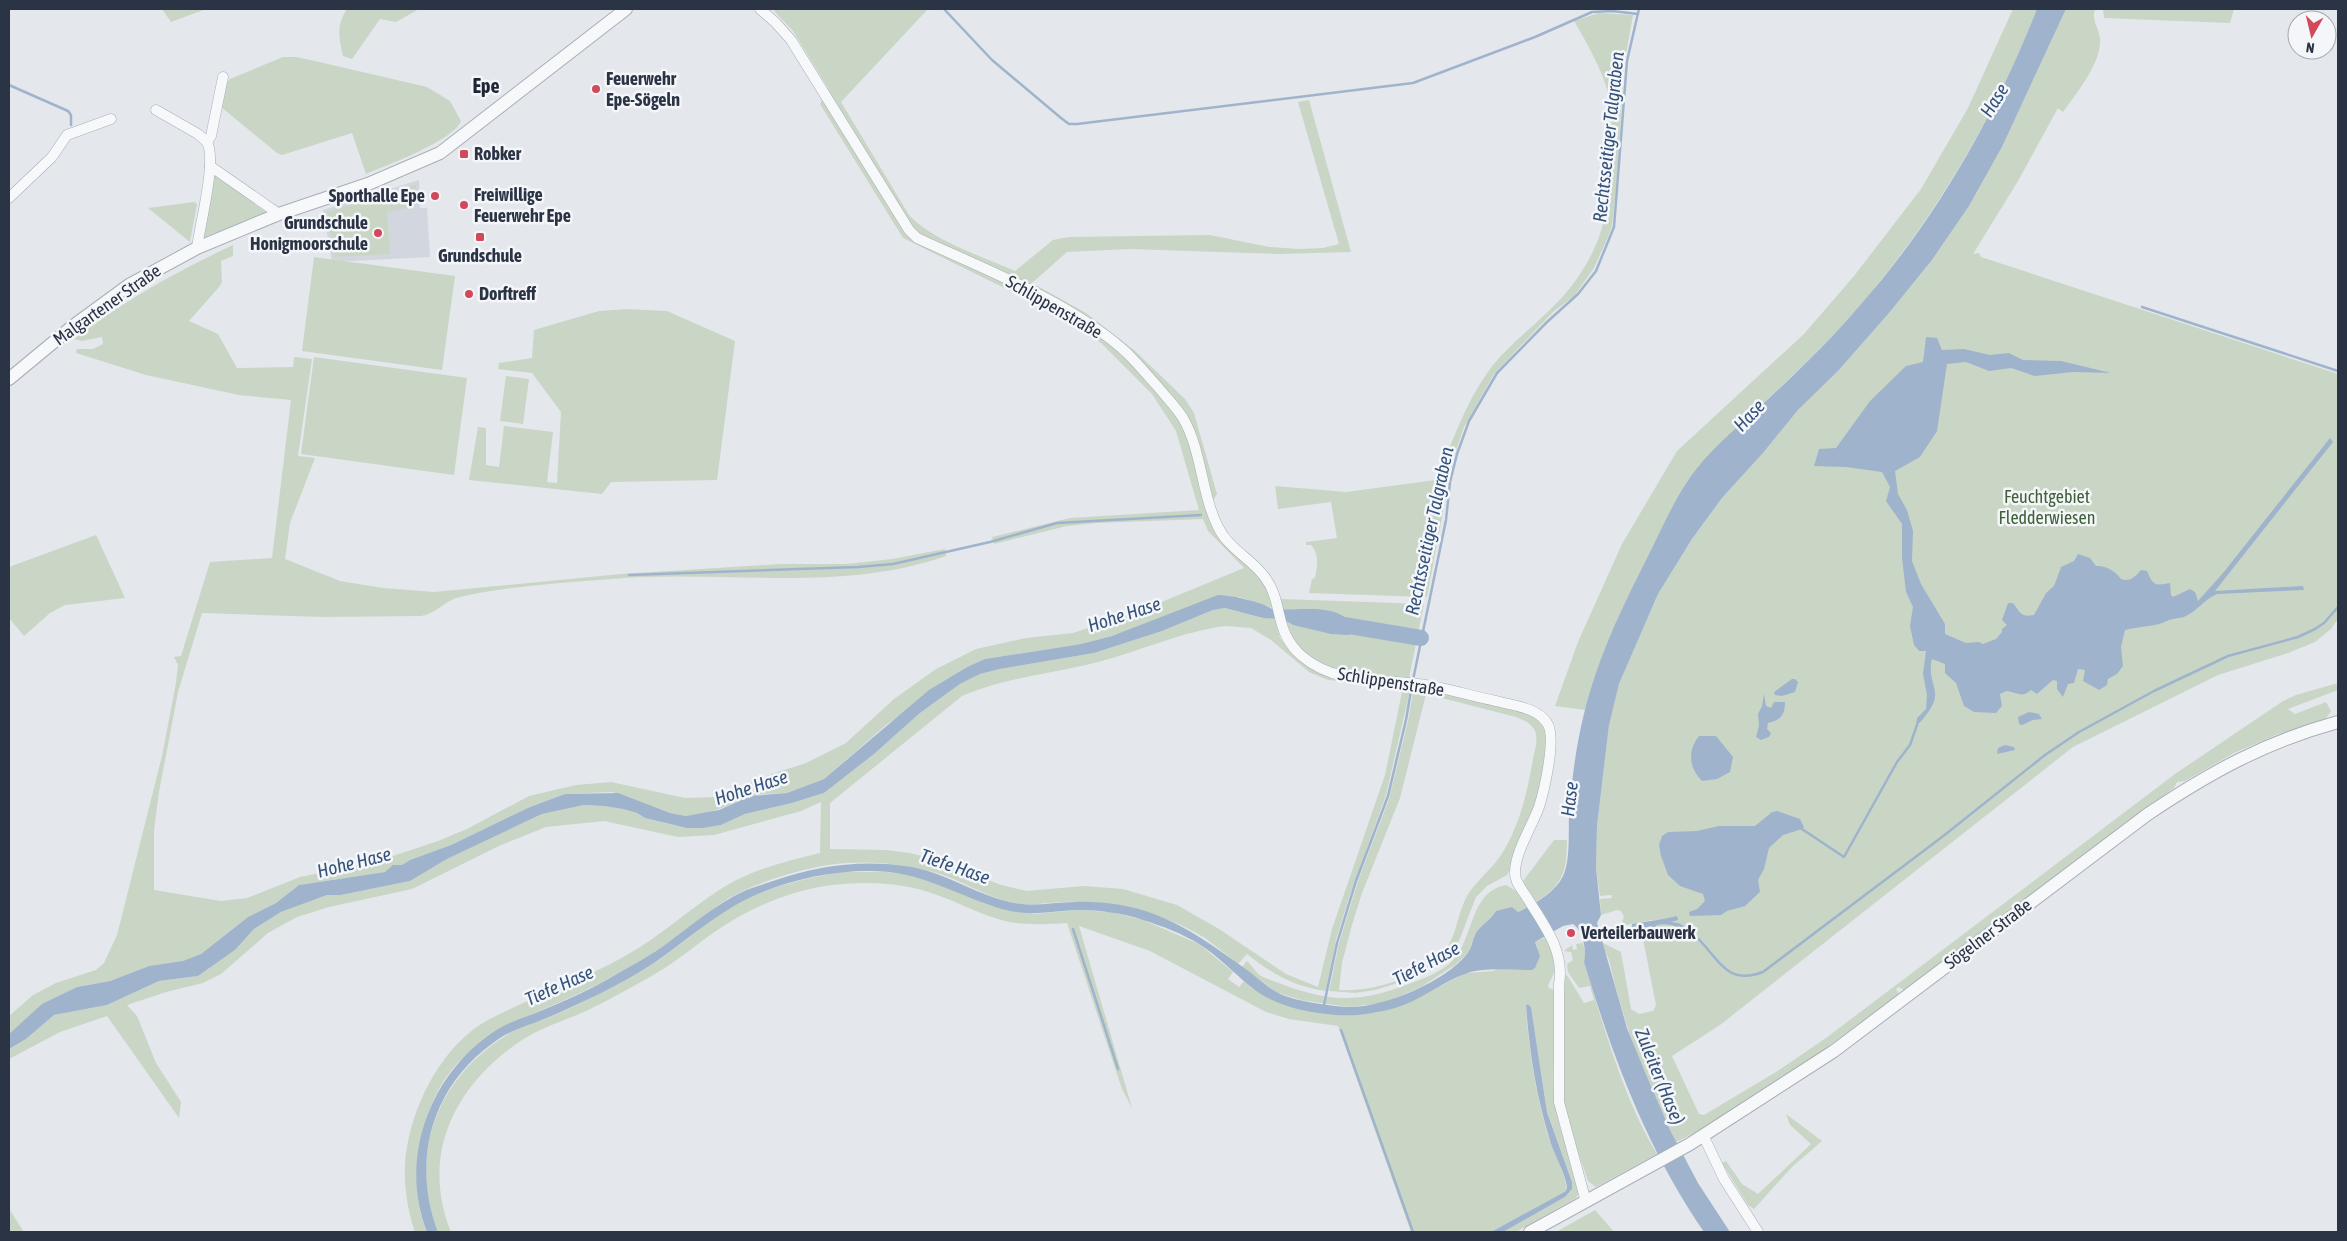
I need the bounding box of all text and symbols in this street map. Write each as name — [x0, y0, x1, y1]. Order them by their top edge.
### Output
north arrow — [2287, 10, 2337, 60]
text: N — [2305, 39, 2315, 56]
water label: Rechtsseitiger Talgraben — [1588, 51, 1628, 223]
place label: Feuerwehr Epe-Sögeln — [606, 68, 680, 110]
district label: Epe — [472, 74, 500, 97]
water label: Hase — [1975, 79, 2013, 121]
marker: Feuerwehr Epe-Sögeln — [590, 83, 602, 95]
place label: Robker — [474, 143, 522, 164]
marker: Robker — [458, 148, 470, 160]
place label: Freiwillige Feuerwehr Epe — [474, 184, 571, 226]
place label: Sporthalle Epe — [329, 185, 425, 206]
marker: Sporthalle Epe — [429, 190, 441, 202]
marker: Freiwillige Feuerwehr Epe — [458, 199, 470, 211]
place label: Grundschule Honigmoorschule — [250, 212, 368, 254]
marker: Grundschule Honigmoorschule — [372, 227, 384, 239]
marker: Grundschule — [474, 231, 486, 243]
place label: Grundschule — [438, 245, 522, 266]
street label: Malgartener Straße — [49, 260, 164, 349]
street label: Schlippenstraße — [1003, 271, 1106, 342]
place label: Dorftreff — [479, 283, 536, 304]
marker: Dorftreff — [463, 288, 475, 300]
water label: Hase — [1729, 395, 1769, 435]
water label: Rechtsseitiger Talgraben — [1400, 445, 1458, 617]
park label: Feuchtgebiet Fledderwiesen — [1999, 486, 2095, 528]
water label: Hohe Hase — [1085, 592, 1163, 636]
street label: Schlippenstraße — [1336, 663, 1446, 700]
water label: Hohe Hase — [712, 765, 790, 809]
water label: Hase — [1556, 780, 1582, 818]
water label: Hohe Hase — [315, 842, 393, 882]
water label: Tiefe Hase — [917, 844, 993, 888]
street label: Sögelner Straße — [1940, 894, 2035, 973]
place label: Verteilerbauwerk — [1580, 922, 1697, 943]
marker: Verteilerbauwerk — [1565, 927, 1577, 939]
water label: Tiefe Hase — [1389, 936, 1463, 990]
water label: Tiefe Hase — [521, 960, 597, 1010]
water label: Zuleiter (Hase) — [1631, 1025, 1689, 1127]

